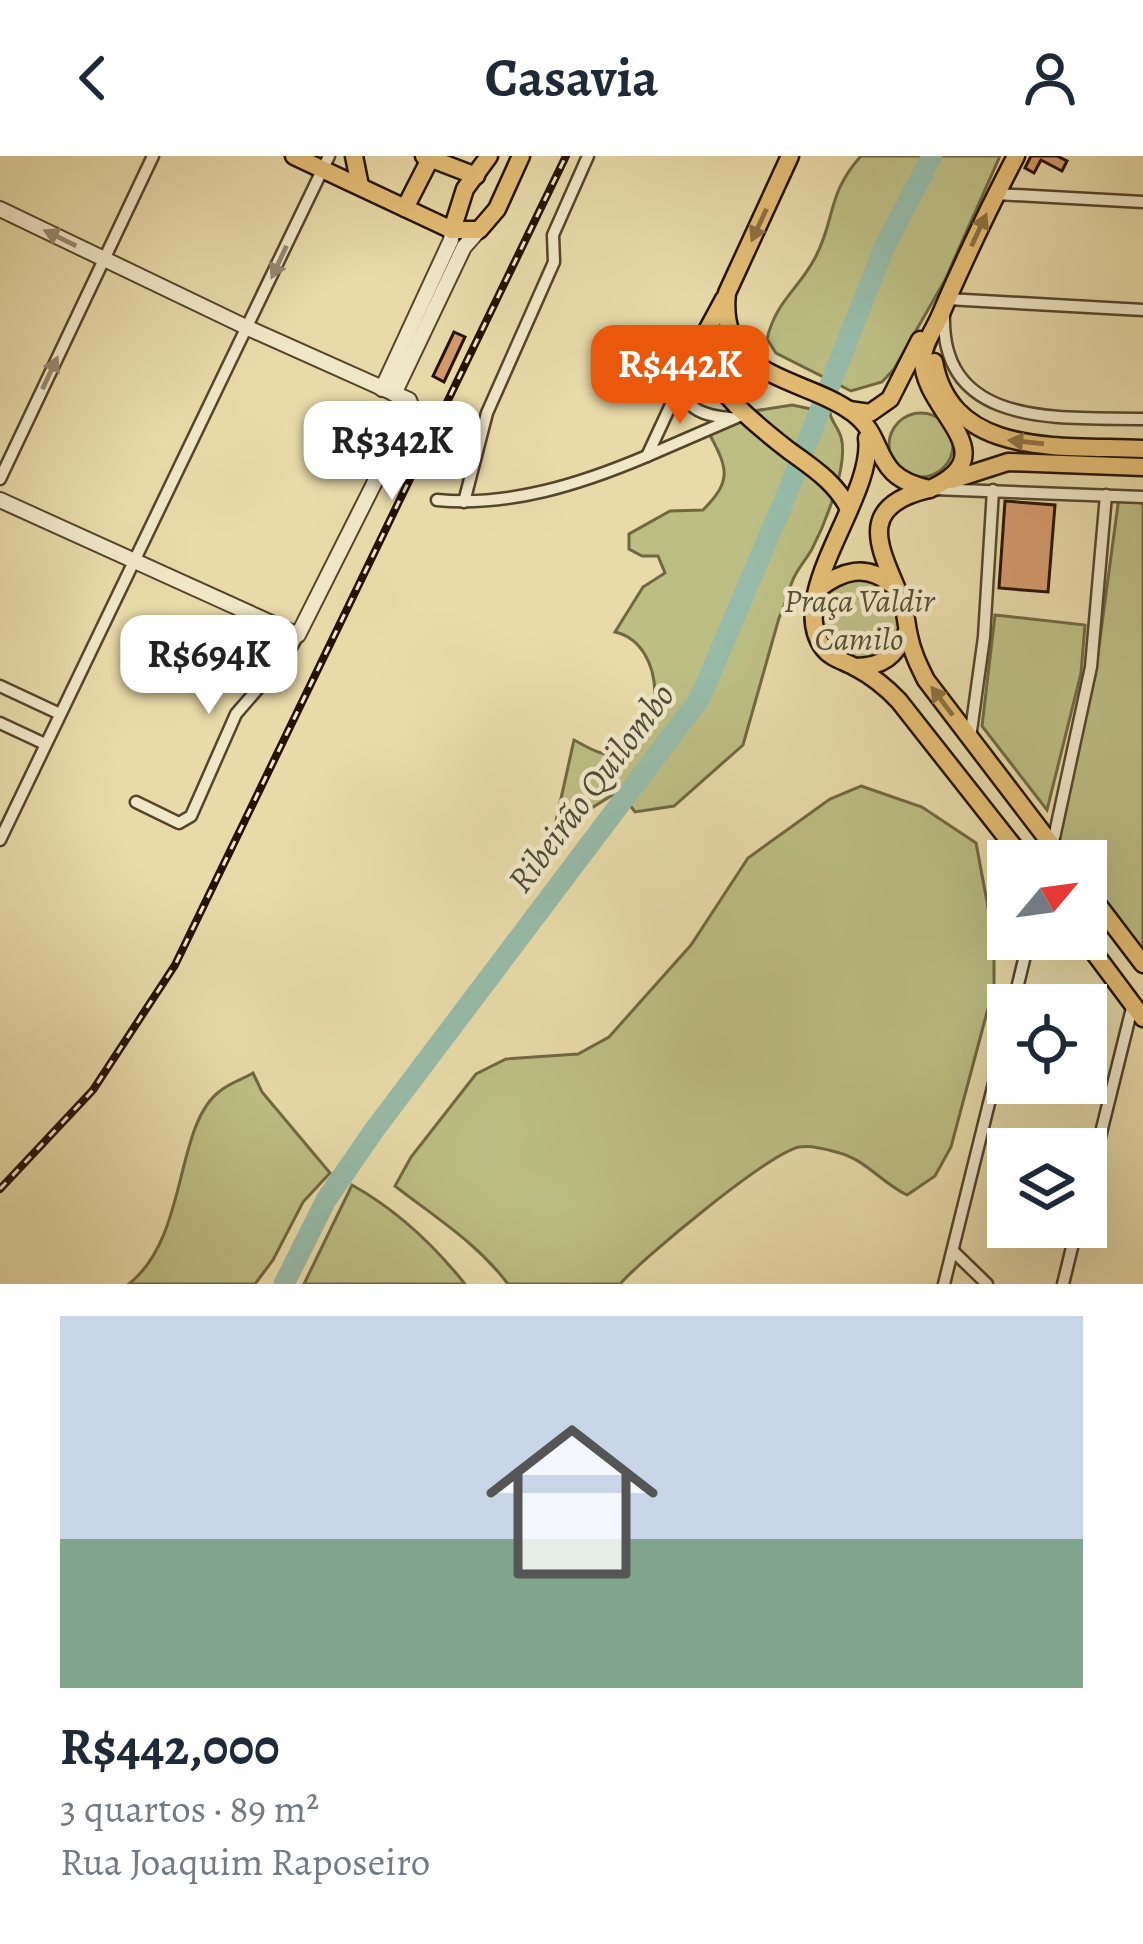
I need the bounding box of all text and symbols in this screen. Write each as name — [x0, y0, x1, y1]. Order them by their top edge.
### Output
text: Casavia — [485, 41, 658, 115]
icon: back — [60, 45, 126, 111]
icon: person — [1017, 45, 1083, 111]
one-way arrow — [749, 208, 769, 243]
one-way arrow — [970, 212, 990, 247]
one-way arrow — [42, 228, 77, 248]
one-way arrow — [268, 244, 288, 279]
pin: R$442K — [582, 325, 778, 427]
text: R$442K — [618, 337, 742, 390]
one-way arrow — [40, 355, 60, 390]
pin: R$342K — [294, 401, 490, 503]
text: R$342K — [331, 413, 453, 466]
one-way arrow — [1007, 432, 1044, 451]
park label: Praça Valdir Camilo — [784, 578, 936, 661]
pin: R$694K — [111, 615, 307, 717]
text: R$694K — [147, 627, 271, 680]
water label: Ribeirão Quilombo — [495, 673, 685, 902]
one-way arrow — [931, 685, 955, 717]
north arrow — [987, 840, 1107, 960]
map controls — [987, 840, 1107, 1248]
button: locate — [987, 984, 1107, 1104]
button: layers — [987, 1128, 1107, 1248]
icon: home — [464, 1394, 680, 1610]
text: R$442,000 — [60, 1712, 280, 1782]
text: 3 quartos · 89 m² — [60, 1782, 319, 1835]
text: Rua Joaquim Raposeiro — [60, 1835, 430, 1888]

